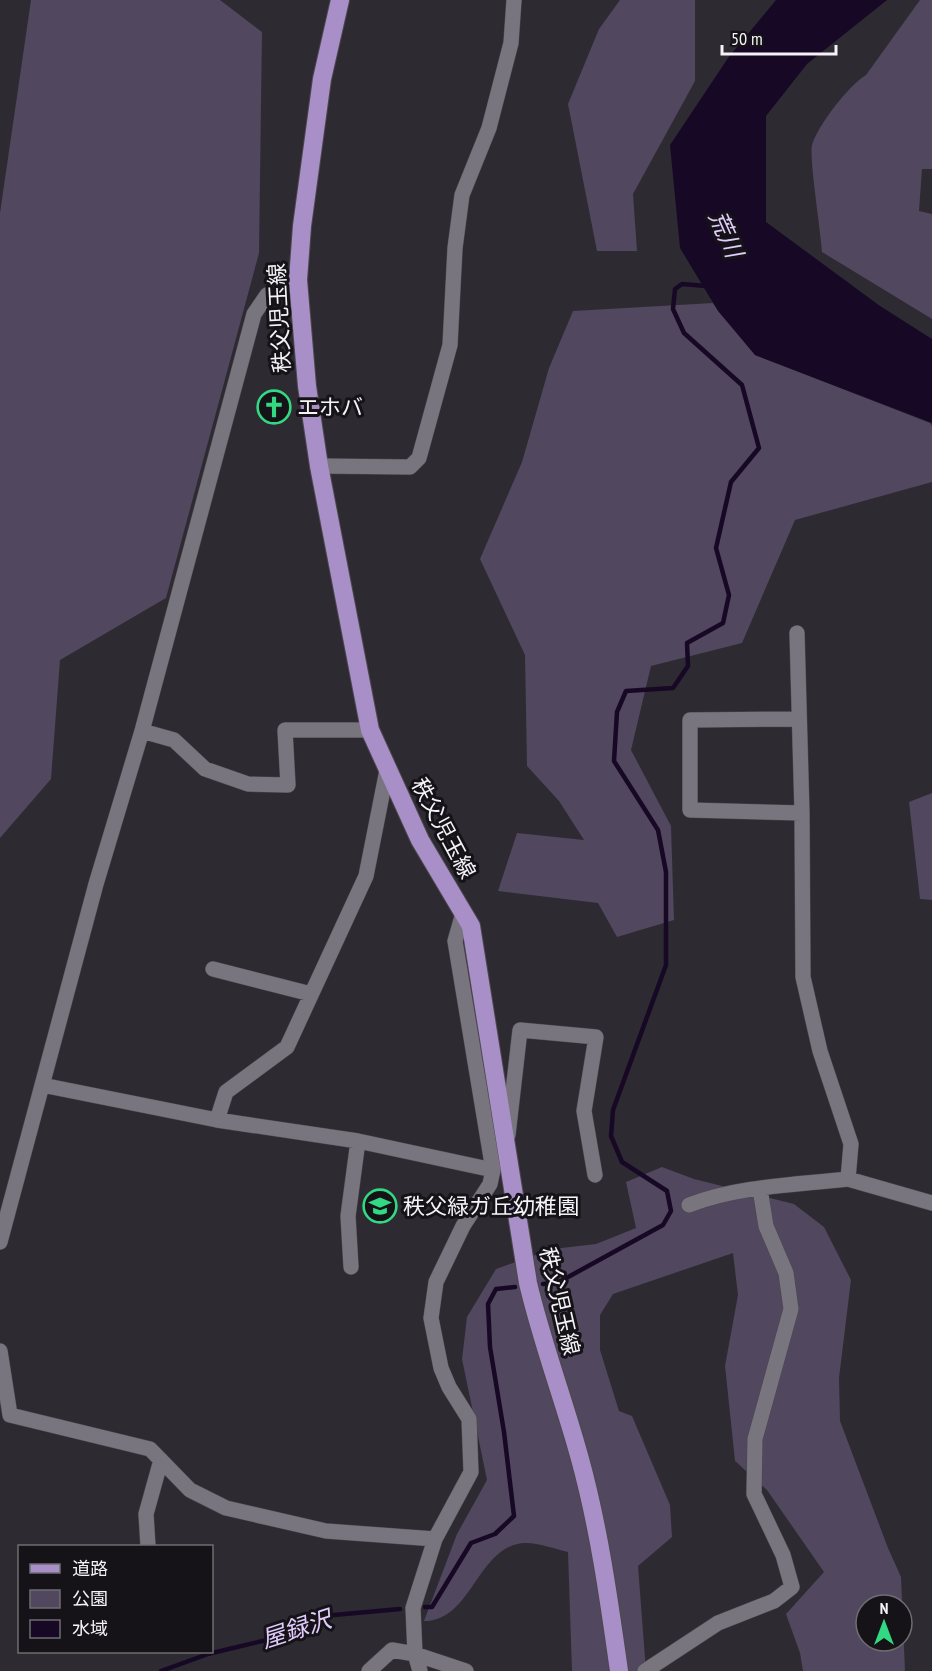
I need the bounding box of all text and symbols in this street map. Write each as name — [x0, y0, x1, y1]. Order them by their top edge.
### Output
scale bar — [722, 18, 836, 56]
text: 50 m — [731, 27, 763, 50]
water label: 荒川 — [702, 206, 751, 265]
street label: 秩父児玉線 — [262, 262, 296, 374]
church icon: エホバ — [256, 389, 292, 425]
place label: エホバ — [297, 393, 363, 421]
street label: 秩父児玉線 — [406, 773, 482, 883]
school or university icon: 秩父緑ガ丘幼稚園 — [362, 1188, 398, 1224]
place label: 秩父緑ガ丘幼稚園 — [403, 1192, 579, 1220]
street label: 秩父児玉線 — [534, 1244, 586, 1358]
legend — [18, 1545, 213, 1653]
text: 道路 — [72, 1557, 108, 1580]
text: 公園 — [72, 1587, 108, 1610]
north arrow — [854, 1593, 914, 1653]
text: N — [880, 1598, 888, 1618]
water label: 屋録沢 — [257, 1602, 338, 1655]
text: 水域 — [72, 1617, 108, 1640]

